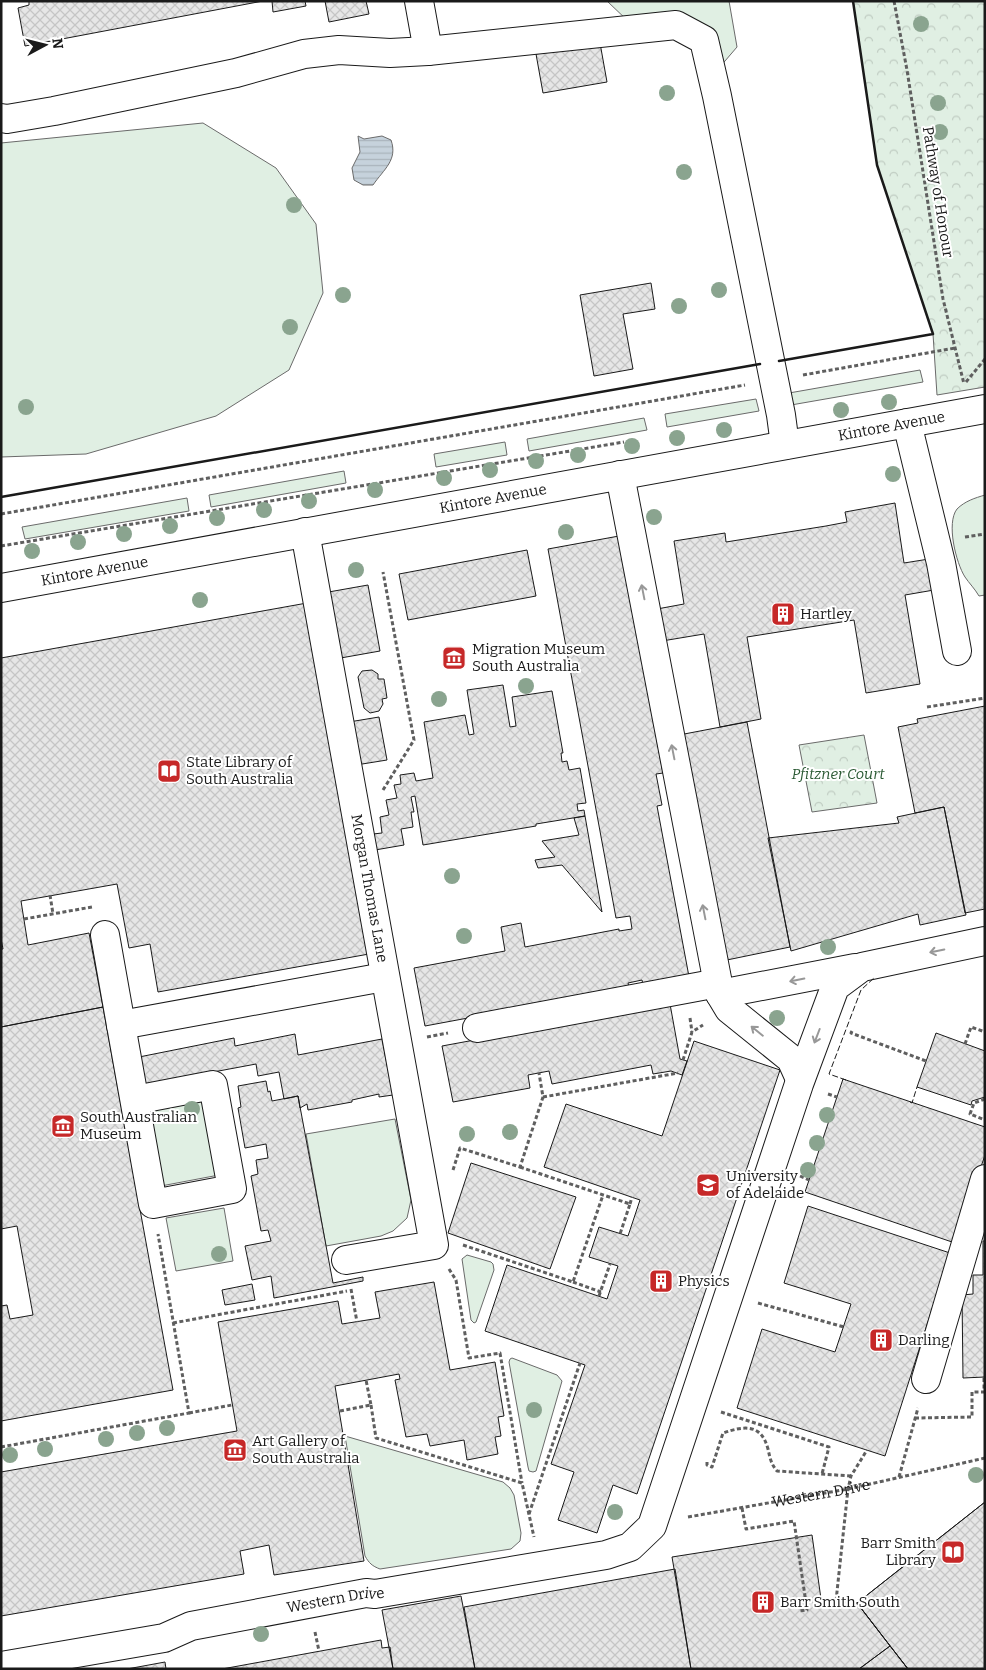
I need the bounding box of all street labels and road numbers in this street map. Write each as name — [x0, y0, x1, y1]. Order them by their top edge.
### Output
street label: Pathway of Honour — [919, 125, 957, 259]
street label: Kintore Avenue — [836, 407, 946, 445]
street label: Kintore Avenue — [438, 480, 548, 517]
street label: Kintore Avenue — [39, 552, 149, 590]
street label: Morgan Thomas Lane — [347, 813, 392, 964]
street label: Western Drive — [771, 1475, 872, 1511]
street label: Western Drive — [285, 1584, 386, 1617]

